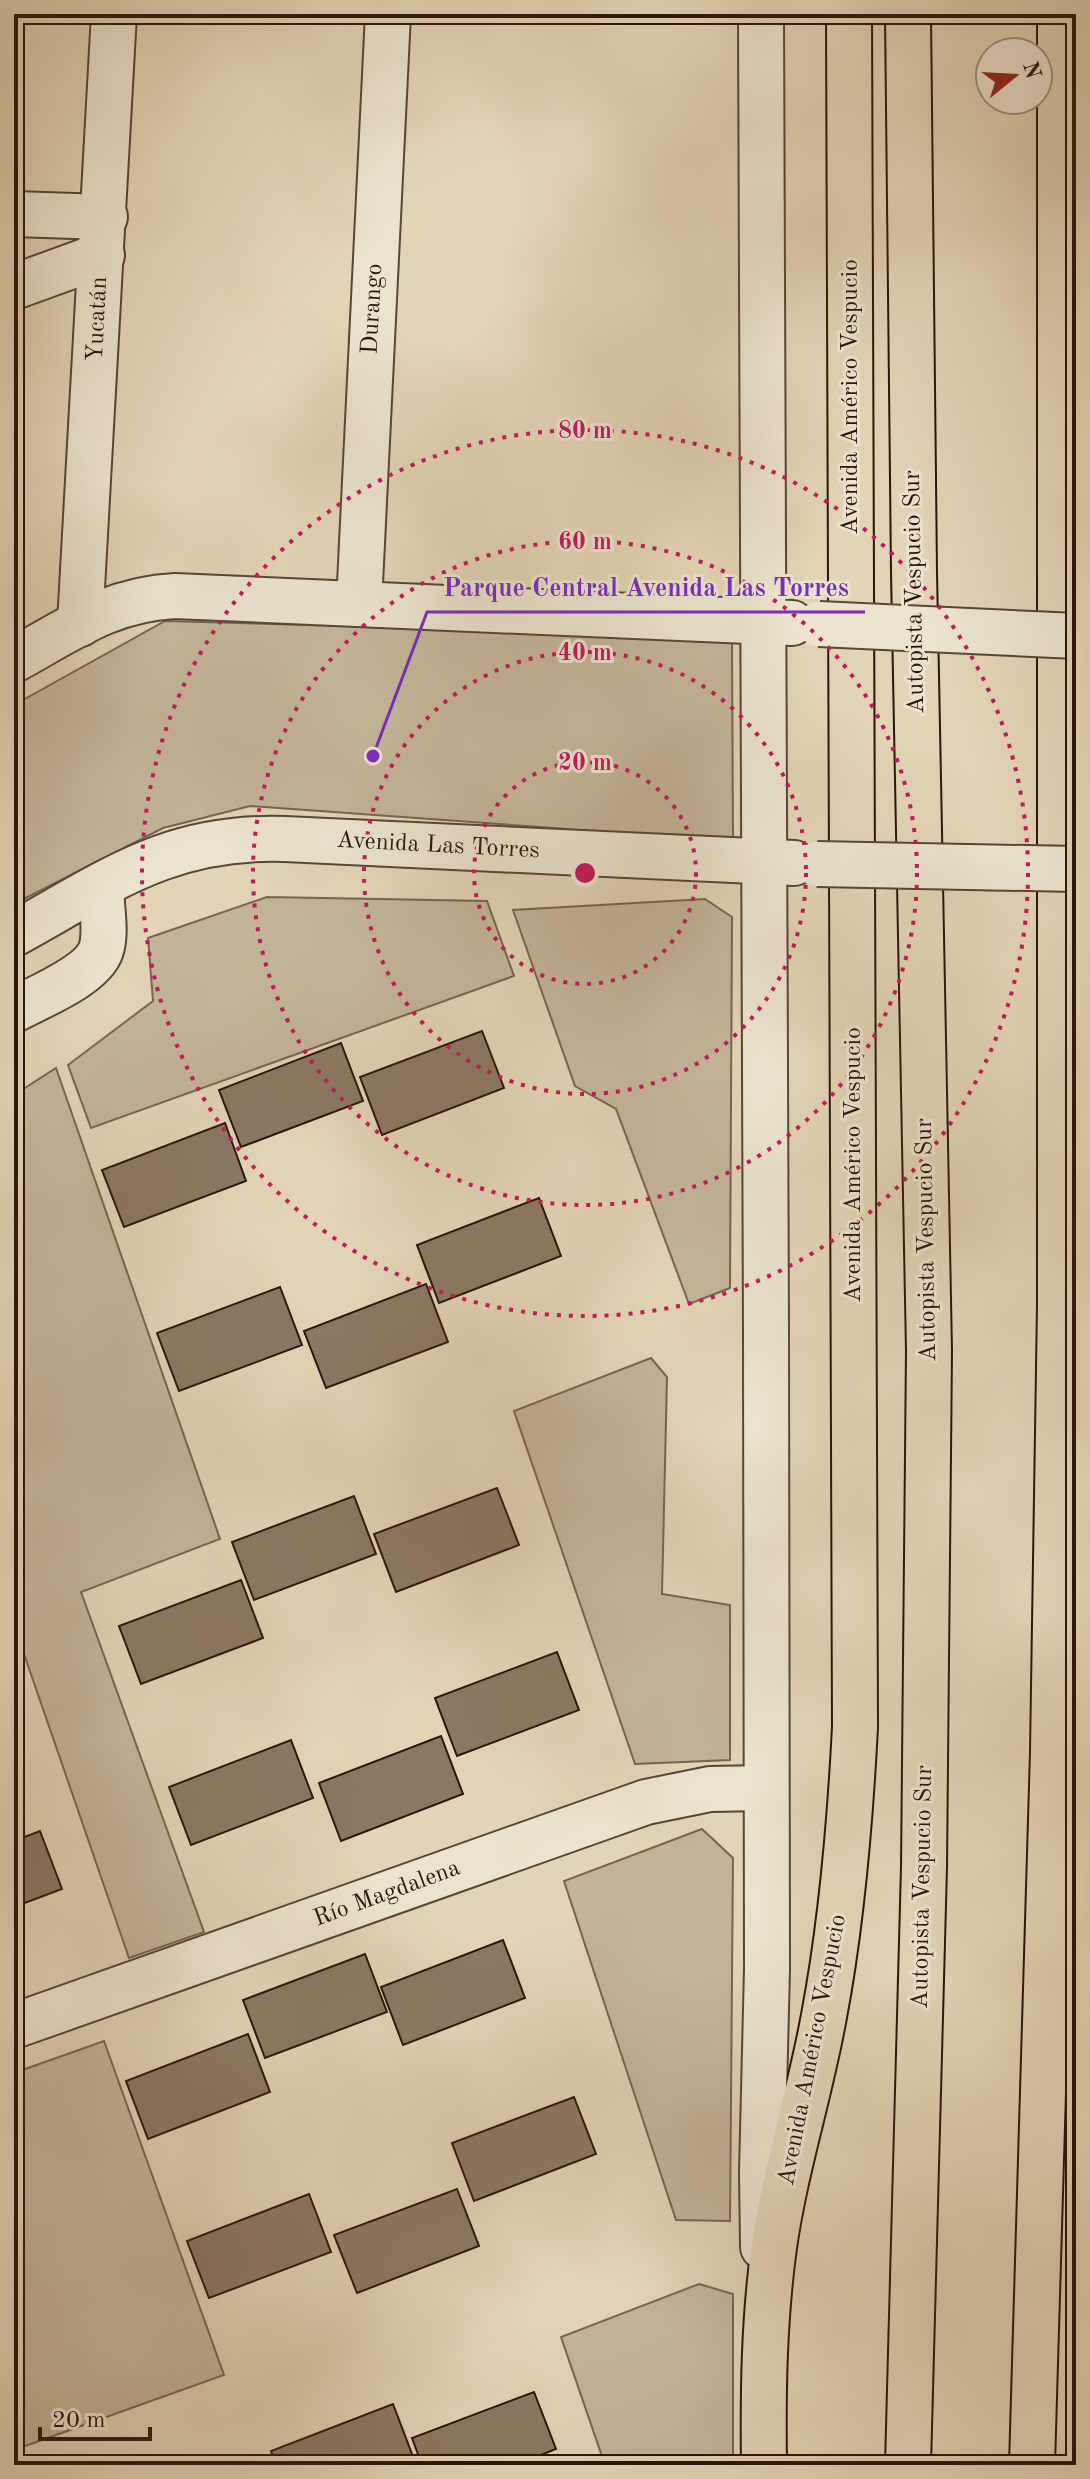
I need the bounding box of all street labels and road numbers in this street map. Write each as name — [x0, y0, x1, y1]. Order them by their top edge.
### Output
street label: Avenida Américo Vespucio — [839, 259, 863, 535]
street label: Durango — [359, 263, 387, 355]
street label: Yucatán — [84, 276, 112, 362]
street label: Autopista Vespucio Sur — [901, 470, 929, 714]
street label: Avenida Las Torres — [336, 829, 540, 863]
street label: Avenida Américo Vespucio — [842, 1027, 866, 1303]
street label: Autopista Vespucio Sur — [913, 1118, 941, 1362]
street label: Autopista Vespucio Sur — [909, 1765, 937, 2009]
street label: Río Magdalena — [311, 1856, 464, 1932]
street label: Avenida Américo Vespucio — [775, 1912, 851, 2188]

